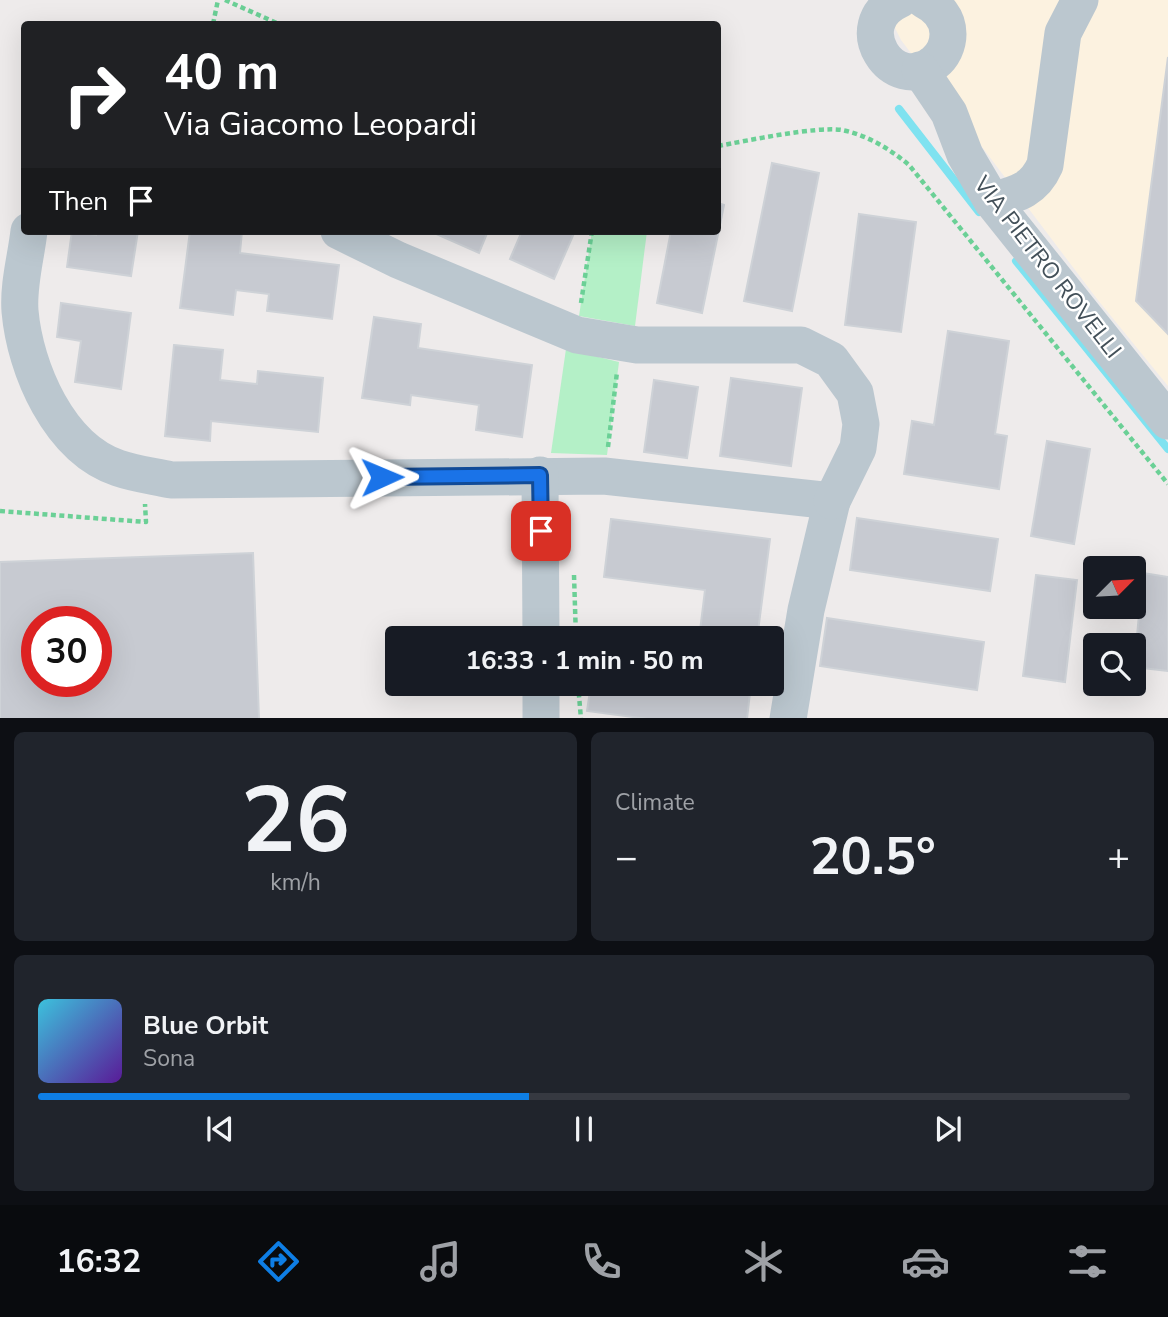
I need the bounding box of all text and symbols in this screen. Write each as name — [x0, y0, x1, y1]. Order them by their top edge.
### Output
text: 40 m — [164, 39, 279, 106]
icon: right — [49, 49, 140, 140]
text: Via Giacomo Leopardi — [164, 103, 477, 146]
street label: VIA PIETRO ROVELLI — [966, 169, 1129, 365]
icon: arrive — [122, 182, 160, 220]
text: Then — [49, 184, 108, 219]
position arrow — [345, 440, 419, 514]
pin — [511, 501, 571, 561]
icon: arrive — [522, 512, 560, 550]
north arrow — [1083, 556, 1146, 620]
map controls — [1083, 556, 1146, 696]
speed limit sign: 30 — [21, 606, 112, 697]
button: search — [1083, 633, 1146, 696]
text: 16:33 · 1 min · 50 m — [465, 643, 704, 678]
text: 26 — [241, 759, 350, 883]
text: Climate — [615, 787, 695, 818]
text: 20.5° — [809, 821, 936, 892]
text: − — [615, 832, 638, 883]
text: + — [1107, 832, 1130, 883]
text: km/h — [270, 867, 321, 898]
text: Blue Orbit — [143, 1008, 268, 1043]
text: Sona — [143, 1043, 195, 1074]
icon: previous — [201, 1110, 239, 1148]
icon: pause — [565, 1110, 603, 1148]
icon: next — [929, 1110, 967, 1148]
icon: directions — [254, 1237, 303, 1286]
icon: music — [416, 1237, 465, 1286]
icon: phone — [577, 1237, 626, 1286]
icon: climate — [739, 1237, 788, 1286]
icon: car — [901, 1237, 950, 1286]
icon: filters — [1063, 1237, 1112, 1286]
text: 16:32 — [56, 1240, 141, 1283]

